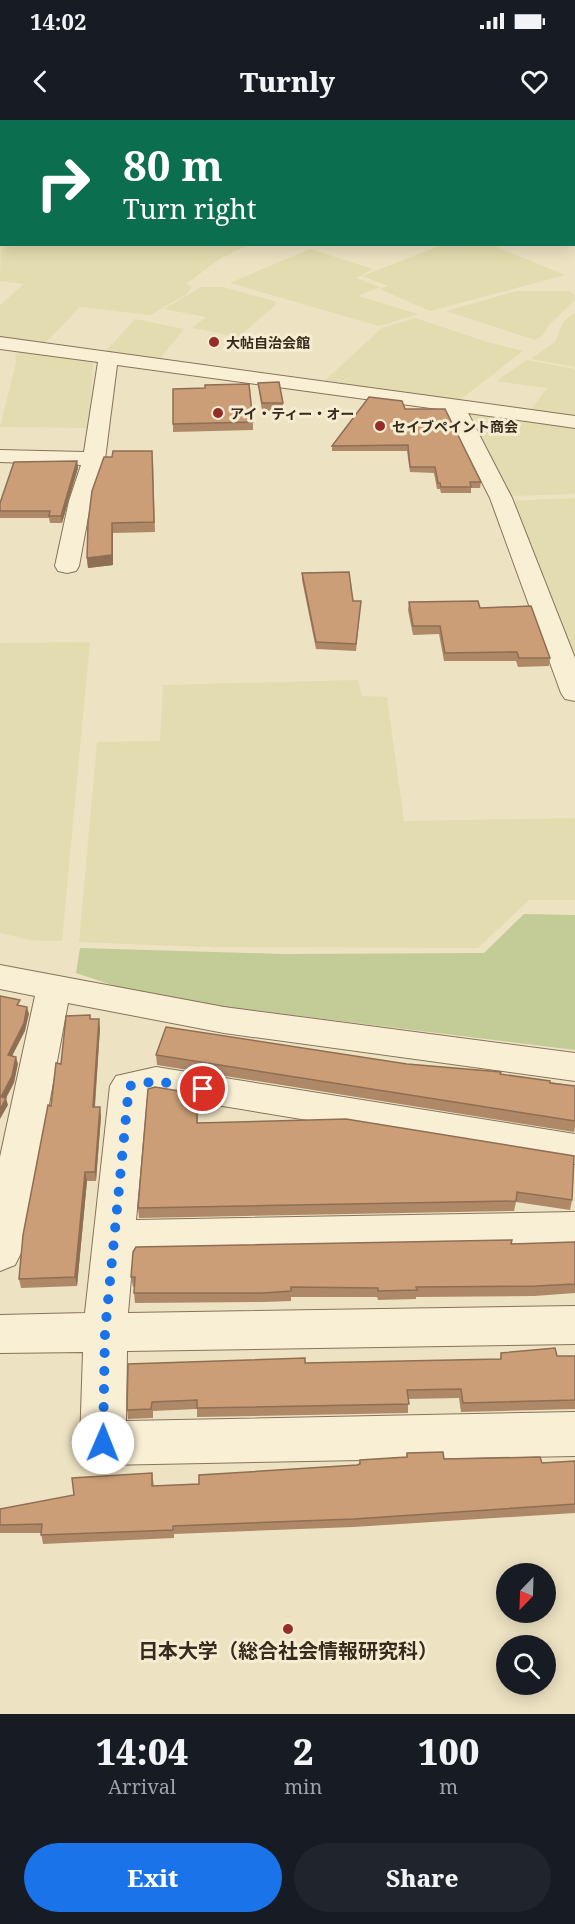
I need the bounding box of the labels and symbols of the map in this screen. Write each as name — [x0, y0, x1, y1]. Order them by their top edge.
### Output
place label: 大帖自治会館 — [226, 333, 310, 352]
marker: 大帖自治会館 — [207, 335, 221, 349]
place label: アイ・ティー・オー — [230, 404, 354, 423]
marker: アイ・ティー・オー — [211, 406, 225, 420]
place label: セイブペイント商会 — [392, 417, 518, 436]
marker: セイブペイント商会 — [373, 419, 387, 433]
pin — [177, 1063, 228, 1114]
position arrow — [71, 1411, 135, 1475]
north arrow — [496, 1563, 556, 1623]
marker: 日本大学（総合社会情報研究科） — [281, 1622, 295, 1636]
place label: 日本大学（総合社会情報研究科） — [138, 1637, 438, 1664]

